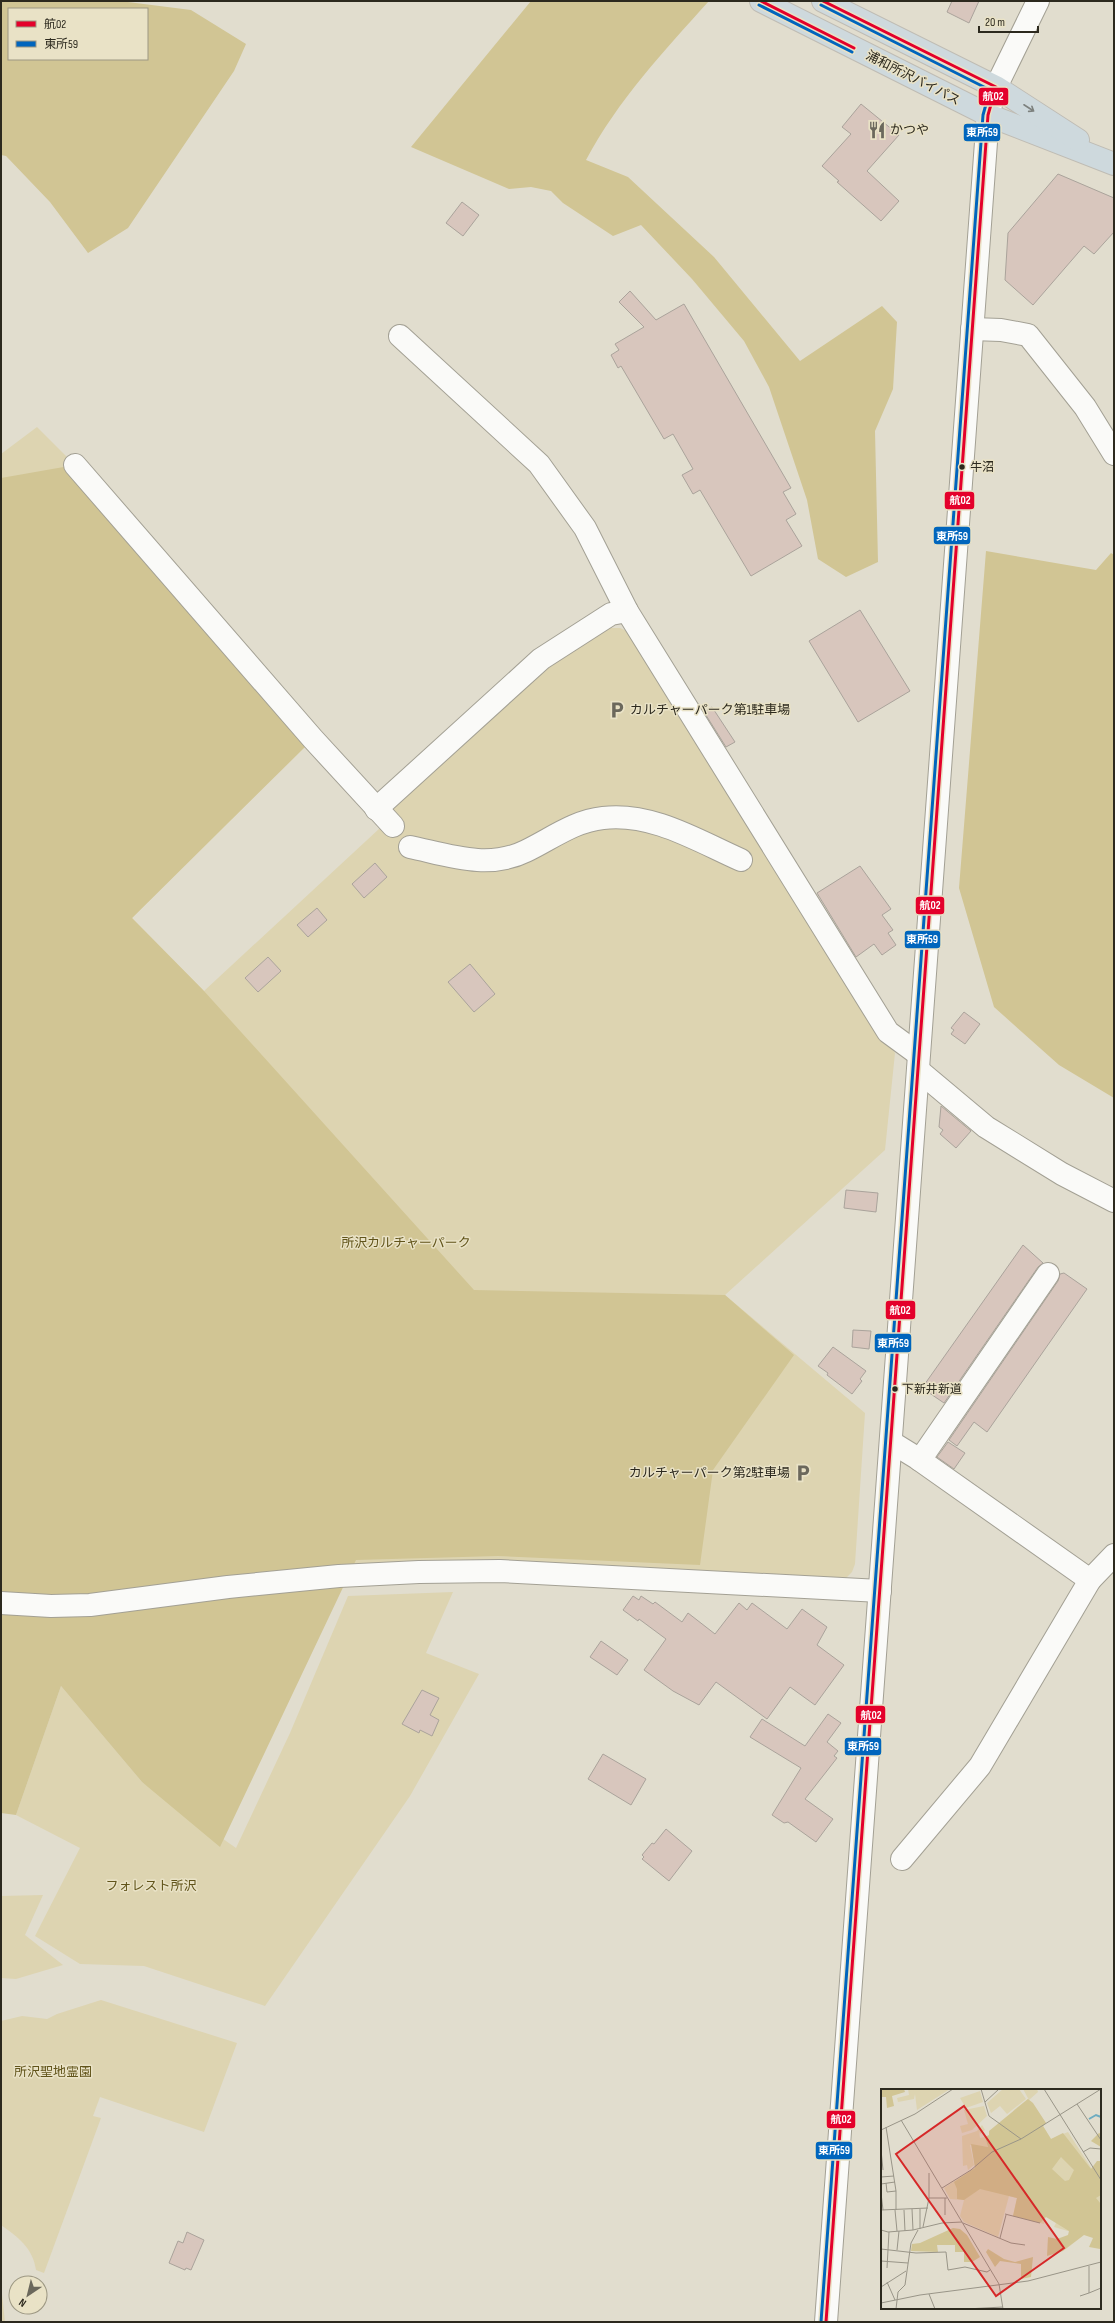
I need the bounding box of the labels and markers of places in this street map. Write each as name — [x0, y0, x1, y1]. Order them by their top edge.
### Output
restaurant icon: かつや — [867, 120, 887, 140]
place label: かつや — [890, 122, 929, 138]
place label: 牛沼 — [970, 460, 994, 475]
marker: 牛沼 — [957, 462, 967, 472]
parking icon: カルチャーパーク第1駐車場 — [607, 700, 627, 720]
place label: カルチャーパーク第1駐車場 — [630, 702, 790, 718]
place label: 下新井新道 — [902, 1382, 962, 1397]
marker: 下新井新道 — [890, 1384, 900, 1394]
parking icon: カルチャーパーク第2駐車場 — [793, 1463, 813, 1483]
place label: カルチャーパーク第2駐車場 — [629, 1465, 790, 1481]

